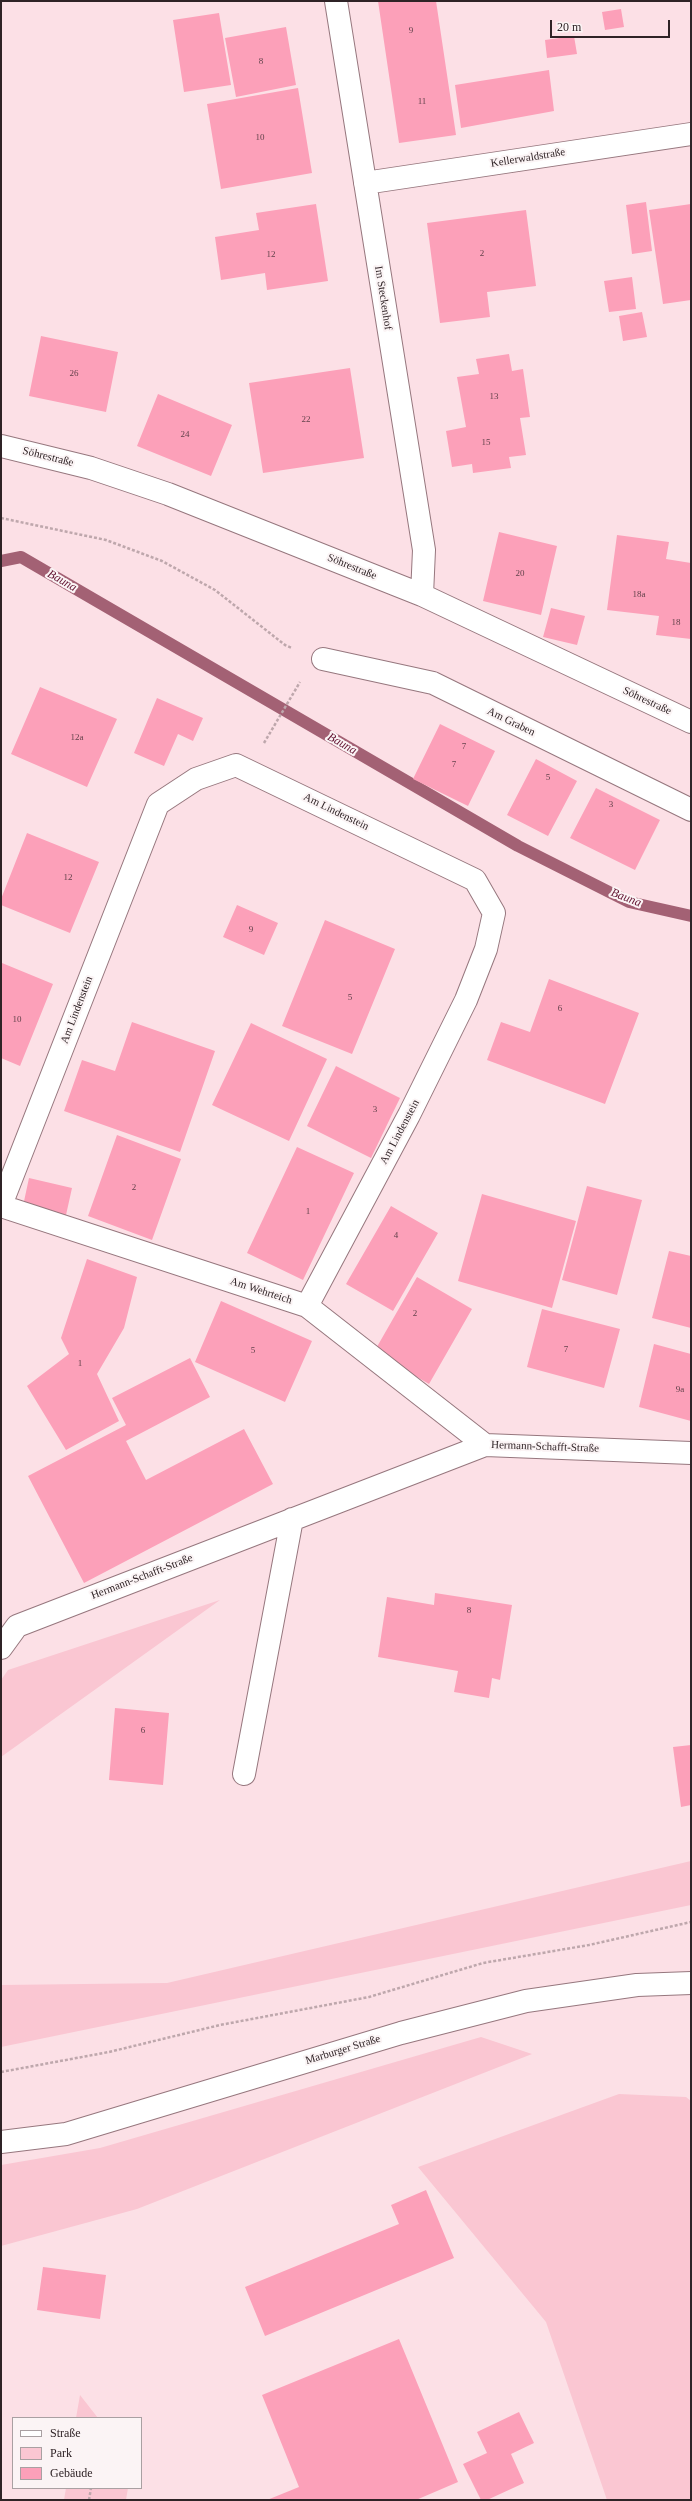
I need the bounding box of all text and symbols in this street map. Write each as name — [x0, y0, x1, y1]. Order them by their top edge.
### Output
scale bar — [552, 12, 672, 38]
text: 20 m — [557, 20, 581, 34]
house number: 9 — [409, 26, 413, 36]
house number: 8 — [259, 57, 263, 67]
house number: 11 — [418, 97, 426, 107]
house number: 10 — [256, 133, 264, 143]
street label: Kellerwaldstraße — [490, 146, 566, 170]
house number: 2 — [480, 249, 484, 259]
house number: 12 — [266, 250, 276, 260]
street label: Im Steckenhof — [371, 265, 395, 331]
house number: 26 — [70, 369, 78, 379]
house number: 13 — [490, 392, 498, 402]
house number: 22 — [302, 415, 310, 425]
house number: 24 — [180, 430, 190, 440]
house number: 15 — [482, 438, 490, 448]
street label: Söhrestraße — [21, 444, 75, 470]
street label: Söhrestraße — [325, 551, 379, 583]
water label: Bauna — [45, 567, 79, 595]
house number: 20 — [516, 569, 524, 579]
house number: 18a — [633, 590, 645, 600]
house number: 18 — [672, 618, 680, 628]
street label: Söhrestraße — [621, 684, 673, 718]
street label: Am Graben — [485, 705, 537, 739]
water label: Bauna — [325, 730, 359, 758]
house number: 12a — [71, 733, 83, 743]
house number: 7 — [462, 742, 466, 752]
house number: 7 — [452, 760, 456, 770]
house number: 5 — [546, 773, 550, 783]
street label: Am Lindenstein — [301, 790, 371, 834]
house number: 3 — [609, 800, 613, 810]
house number: 12 — [64, 873, 72, 883]
water label: Bauna — [609, 886, 643, 910]
house number: 9 — [249, 925, 253, 935]
street label: Am Lindenstein — [58, 974, 96, 1046]
house number: 5 — [348, 993, 352, 1003]
house number: 6 — [558, 1004, 562, 1014]
house number: 10 — [12, 1015, 22, 1025]
street label: Am Lindenstein — [377, 1097, 423, 1167]
house number: 3 — [373, 1105, 377, 1115]
house number: 2 — [132, 1183, 136, 1193]
house number: 1 — [306, 1207, 310, 1217]
house number: 4 — [394, 1231, 398, 1241]
street label: Am Wehrteich — [228, 1275, 294, 1307]
house number: 2 — [413, 1309, 417, 1319]
house number: 7 — [564, 1345, 568, 1355]
house number: 5 — [251, 1346, 255, 1356]
house number: 1 — [78, 1359, 82, 1369]
house number: 9a — [676, 1385, 684, 1395]
street label: Hermann-Schafft-Straße — [491, 1439, 599, 1455]
street label: Hermann-Schafft-Straße — [89, 1552, 195, 1602]
house number: 8 — [467, 1606, 471, 1616]
house number: 6 — [141, 1726, 145, 1736]
street label: Marburger Straße — [304, 2032, 382, 2068]
legend — [12, 2417, 142, 2489]
text: Straße — [50, 2426, 81, 2440]
text: Park — [50, 2446, 72, 2460]
text: Gebäude — [50, 2466, 93, 2480]

